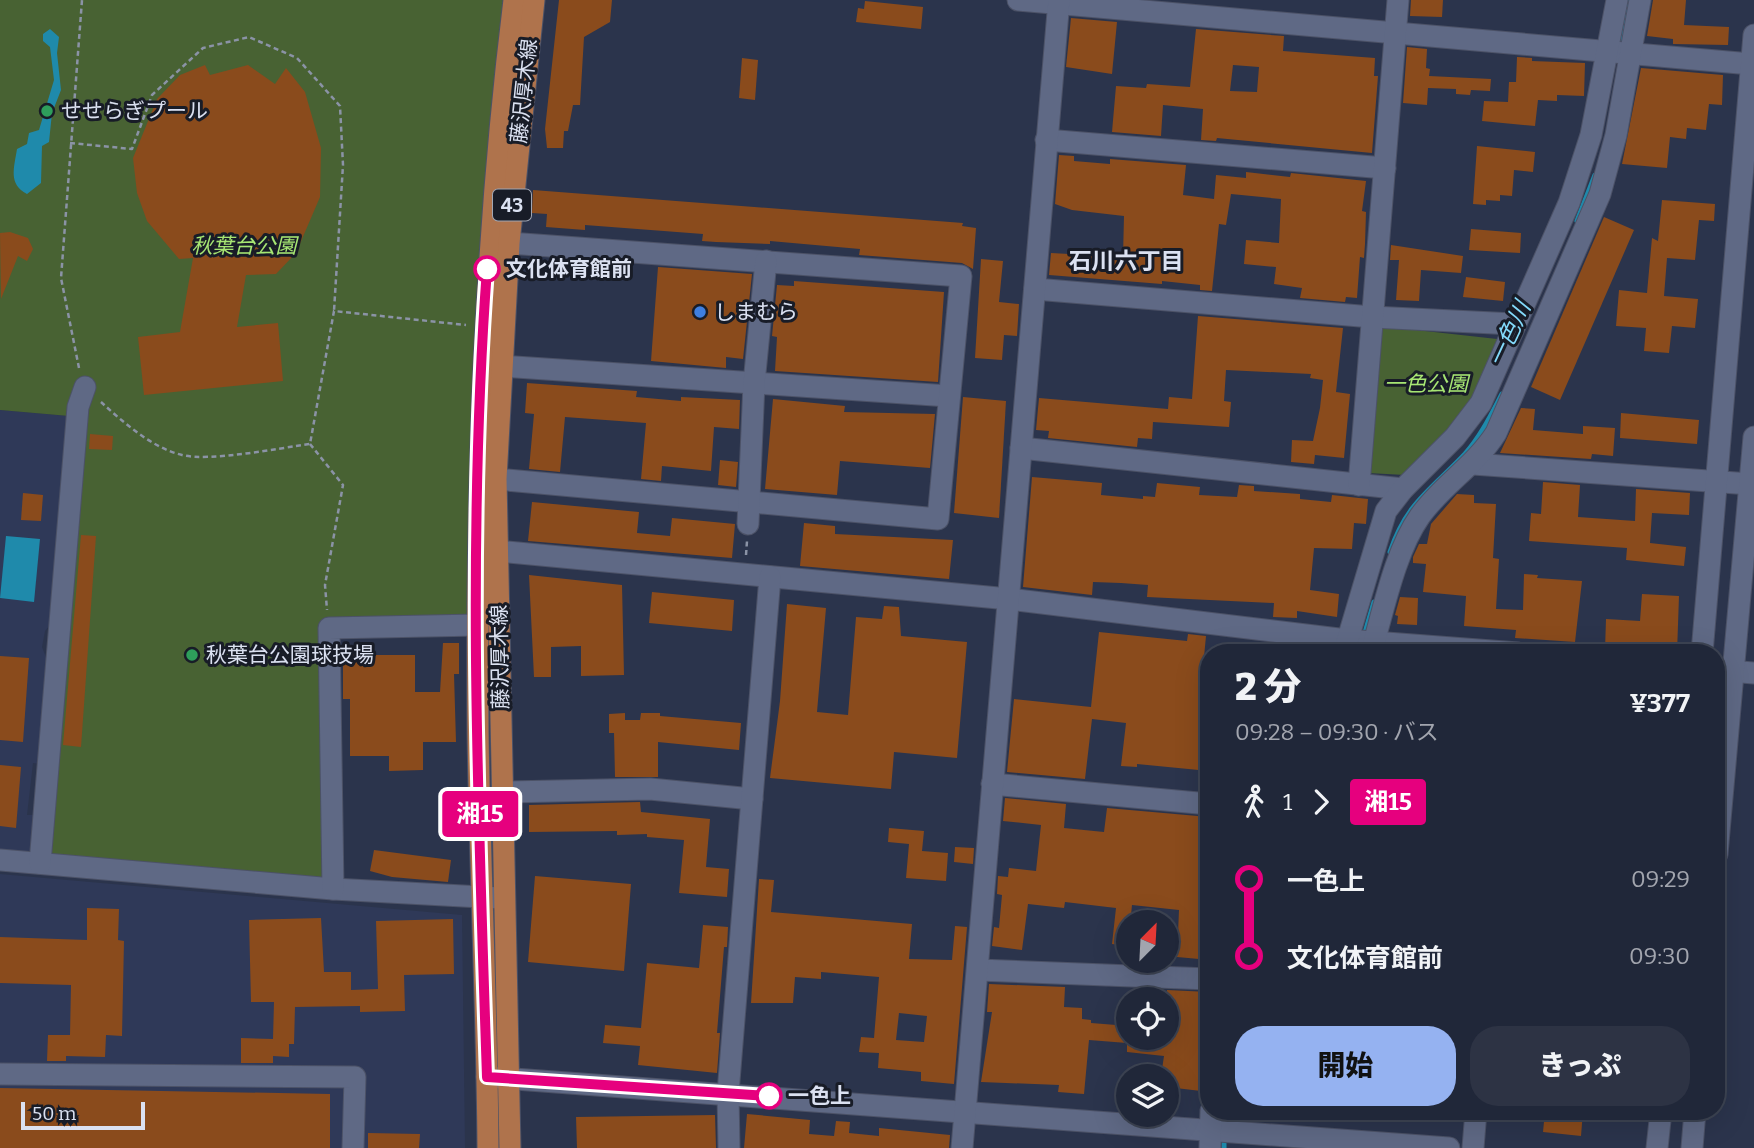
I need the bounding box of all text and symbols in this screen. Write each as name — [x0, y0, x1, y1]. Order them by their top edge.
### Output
street label: 藤沢厚木線 — [506, 37, 542, 145]
place label: せせらぎプール — [61, 98, 208, 124]
marker: せせらぎプール — [39, 103, 55, 119]
road number: 43 — [493, 190, 531, 220]
park label: 秋葉台公園 — [192, 233, 299, 259]
district label: 石川六丁目 — [1069, 247, 1184, 275]
marker: 文化体育館前 — [474, 256, 500, 282]
place label: 文化体育館前 — [506, 256, 632, 282]
water label: 一色川 — [1482, 294, 1538, 371]
place label: しまむら — [714, 299, 798, 325]
marker: しまむら — [692, 304, 708, 320]
park label: 一色公園 — [1384, 371, 1471, 397]
street label: 藤沢厚木線 — [486, 604, 514, 710]
place label: 秋葉台公園球技場 — [206, 642, 374, 668]
marker: 秋葉台公園球技場 — [184, 647, 200, 663]
text: 2 分 — [1235, 664, 1301, 710]
text: ¥377 — [1629, 688, 1690, 719]
text: 09:28 – 09:30 · バス — [1235, 718, 1439, 746]
icon: walk — [1235, 783, 1273, 821]
icon: forward — [1302, 783, 1340, 821]
text: 1 — [1283, 788, 1292, 816]
text: 湘15 — [1364, 788, 1412, 816]
line badge: 湘15 — [440, 791, 520, 837]
text: 湘15 — [456, 800, 504, 828]
text: 09:29 — [1631, 865, 1690, 893]
text: 一色上 — [1287, 866, 1365, 897]
north arrow — [1116, 910, 1180, 973]
map controls — [1116, 910, 1179, 1127]
text: 09:30 — [1629, 942, 1690, 970]
text: 文化体育館前 — [1287, 943, 1443, 974]
button: locate — [1116, 987, 1179, 1050]
button: 開始 — [1235, 1026, 1456, 1106]
button: きっぷ — [1470, 1026, 1690, 1106]
button: layers — [1116, 1064, 1179, 1127]
marker: 一色上 — [756, 1083, 782, 1109]
place label: 一色上 — [788, 1083, 851, 1109]
scale bar — [21, 1099, 145, 1131]
text: 50 m — [32, 1102, 76, 1125]

